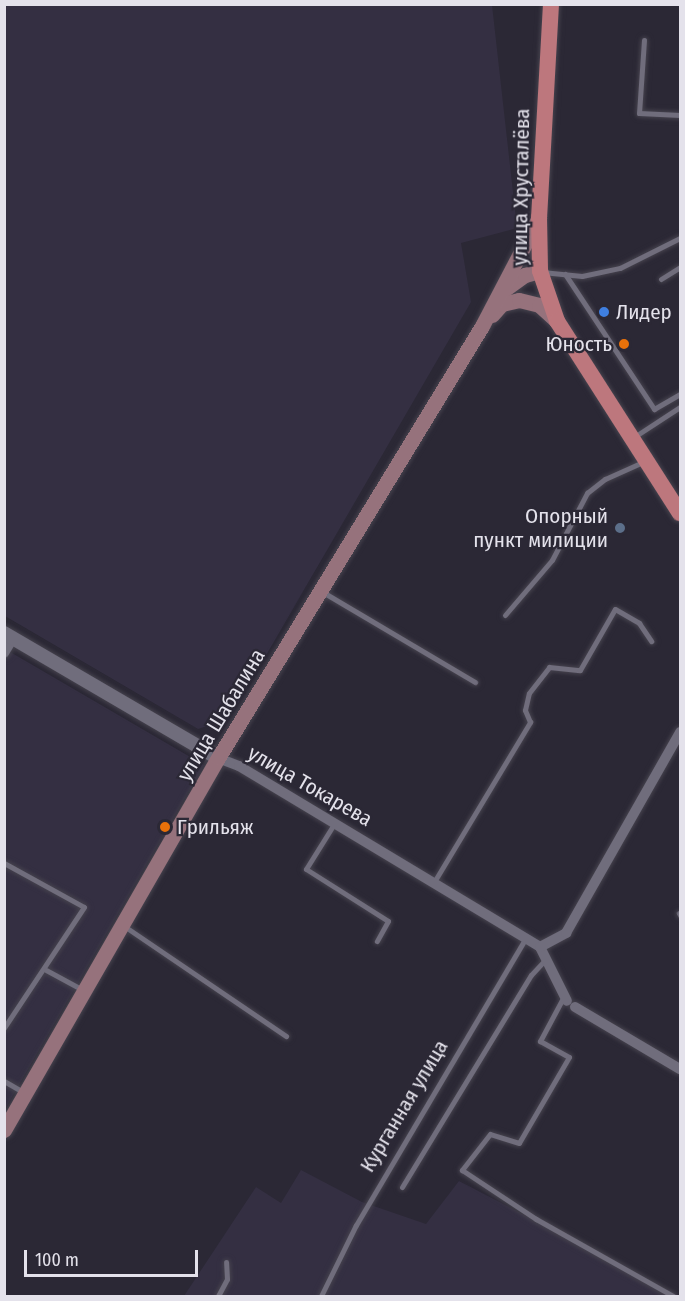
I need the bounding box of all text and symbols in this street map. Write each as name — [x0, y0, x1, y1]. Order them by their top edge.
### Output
street label: улица Хрусталёва — [507, 108, 535, 266]
place label: Лидер — [616, 299, 672, 325]
marker: Лидер — [597, 305, 611, 319]
place label: Юность — [545, 331, 612, 357]
marker: Юность — [617, 337, 631, 351]
place label: Опорный пункт милиции — [473, 503, 608, 553]
marker: Опорный пункт милиции — [613, 521, 627, 535]
street label: улица Шабалина — [172, 644, 270, 786]
street label: улица Токарева — [243, 740, 377, 832]
place label: Грильяж — [177, 814, 253, 840]
marker: Грильяж — [158, 820, 172, 834]
street label: Курганная улица — [355, 1035, 453, 1177]
scale bar — [27, 1238, 201, 1276]
text: 100 m — [35, 1249, 79, 1271]

